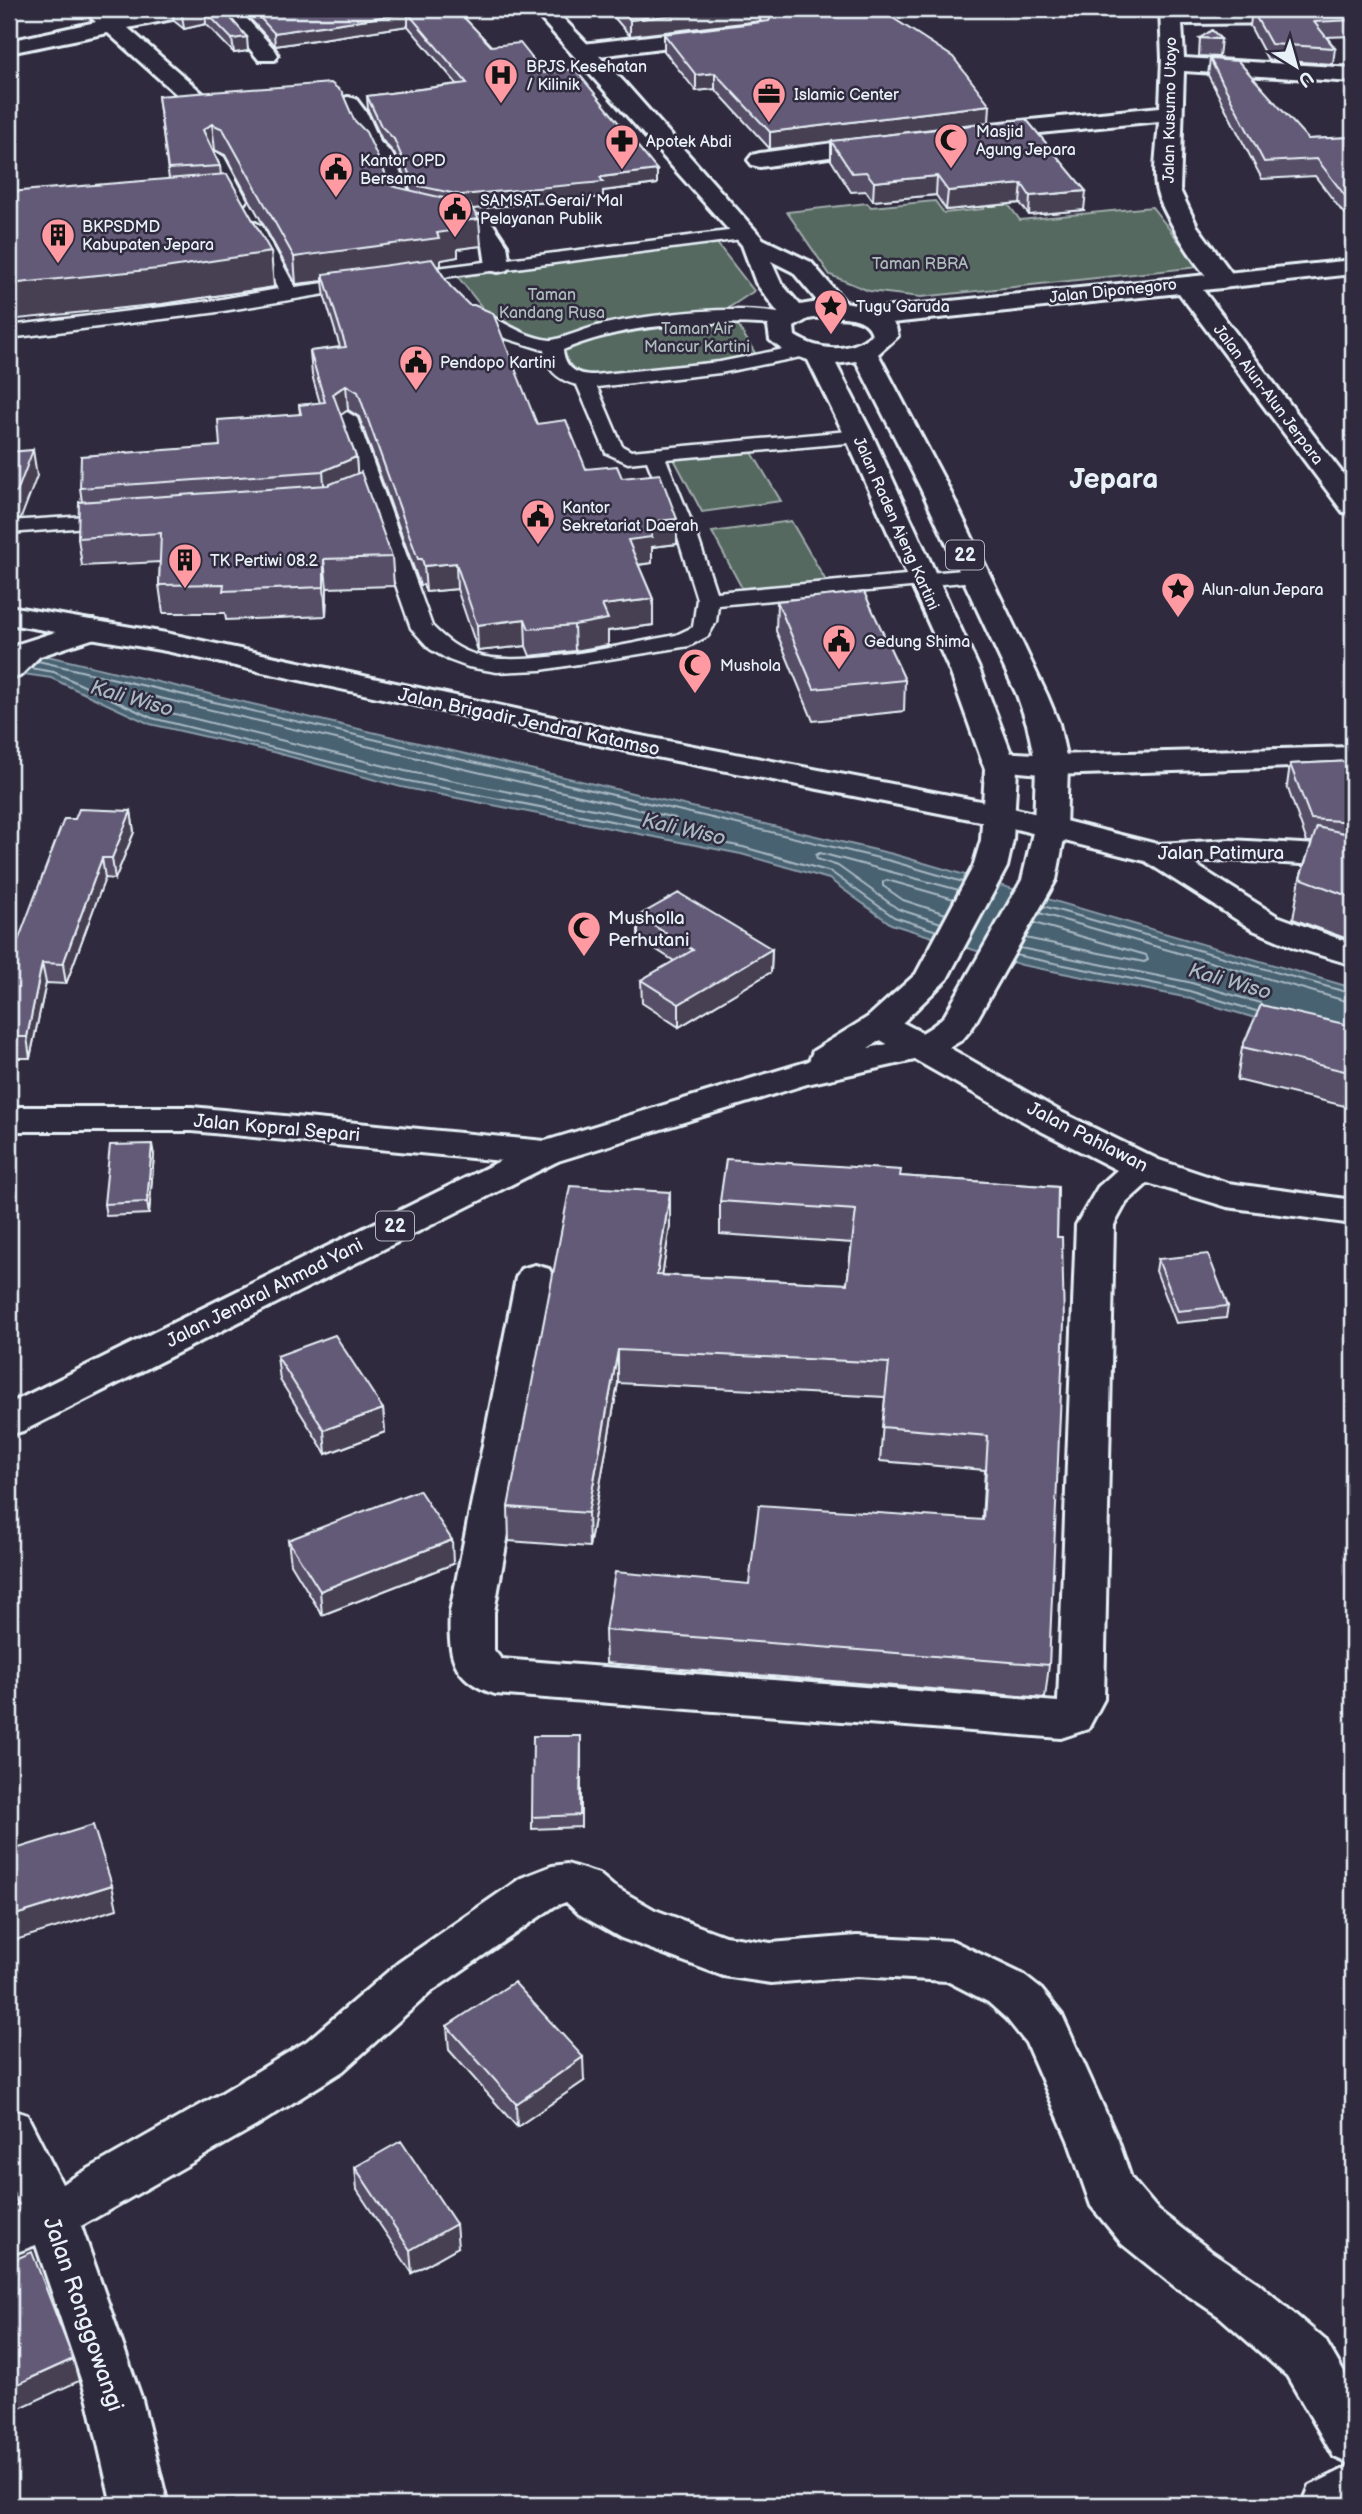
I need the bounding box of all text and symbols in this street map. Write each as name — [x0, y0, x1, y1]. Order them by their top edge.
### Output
north arrow — [1260, 32, 1330, 102]
street label: Jalan Kusumo Utoyo — [1160, 37, 1181, 183]
hospital icon: BPJS Kesehatan / Kilinik — [482, 56, 520, 105]
place label: BPJS Kesehatan / Kilinik — [526, 58, 647, 95]
text: U — [1293, 65, 1318, 92]
office icon: Islamic Center — [750, 75, 788, 124]
place label: Islamic Center — [794, 86, 899, 105]
mosque icon: Masjid Agung Jepara — [932, 121, 970, 170]
pharmacy icon: Apotek Abdi — [603, 122, 641, 171]
place label: Masjid Agung Jepara — [976, 123, 1076, 160]
place label: Apotek Abdi — [646, 133, 732, 152]
public building icon: Kantor OPD Bersama — [317, 150, 355, 199]
place label: Kantor OPD Bersama — [360, 152, 446, 189]
public building icon: SAMSAT Gerai/ Mal Pelayanan Publik — [436, 190, 474, 239]
place label: SAMSAT Gerai/ Mal Pelayanan Publik — [480, 192, 623, 229]
building icon: BKPSDMD Kabupaten Jepara — [39, 216, 77, 265]
place label: BKPSDMD Kabupaten Jepara — [82, 218, 214, 255]
park label: Taman RBRA — [872, 255, 968, 274]
street label: Jalan Diponegoro — [1048, 275, 1178, 308]
park label: Taman Kandang Rusa — [499, 286, 605, 323]
place icon: Tugu Garuda — [812, 287, 850, 336]
place label: Tugu Garuda — [856, 298, 950, 317]
park label: Taman Air Mancur Kartini — [644, 320, 750, 357]
street label: Jalan Alun-Alun Jerpara — [1209, 321, 1327, 469]
public building icon: Pendopo Kartini — [397, 343, 435, 392]
place label: Pendopo Kartini — [440, 354, 555, 373]
street label: Jalan Raden Ajeng Kartini — [849, 434, 942, 613]
district label: Jepara — [1070, 463, 1158, 496]
public building icon: Kantor Sekretariat Daerah — [519, 497, 557, 546]
place label: Kantor Sekretariat Daerah — [562, 499, 699, 536]
road number: 22 — [946, 540, 984, 570]
building icon: TK Pertiwi 08.2 — [166, 541, 204, 590]
place label: TK Pertiwi 08.2 — [210, 552, 318, 571]
place icon: Alun-alun Jepara — [1159, 570, 1197, 619]
place label: Alun-alun Jepara — [1202, 581, 1324, 600]
public building icon: Gedung Shima — [820, 622, 858, 671]
place label: Gedung Shima — [864, 633, 970, 652]
mosque icon: Mushola — [676, 646, 714, 695]
place label: Mushola — [720, 657, 781, 676]
water label: Kali Wiso — [88, 675, 176, 722]
street label: Jalan Brigadir Jendral Katamso — [396, 683, 662, 761]
water label: Kali Wiso — [640, 808, 728, 851]
street label: Jalan Patimura — [1158, 842, 1284, 865]
place label: Musholla Perhutani — [608, 907, 690, 952]
mosque icon: Musholla Perhutani — [565, 909, 603, 958]
water label: Kali Wiso — [1186, 958, 1274, 1005]
street label: Jalan Pahlawan — [1023, 1097, 1152, 1178]
street label: Jalan Kopral Separi — [193, 1110, 361, 1147]
road number: 22 — [376, 1212, 414, 1240]
street label: Jalan Jendral Ahmad Yani — [162, 1234, 367, 1353]
street label: Jalan Ronggowangi — [37, 2214, 129, 2415]

